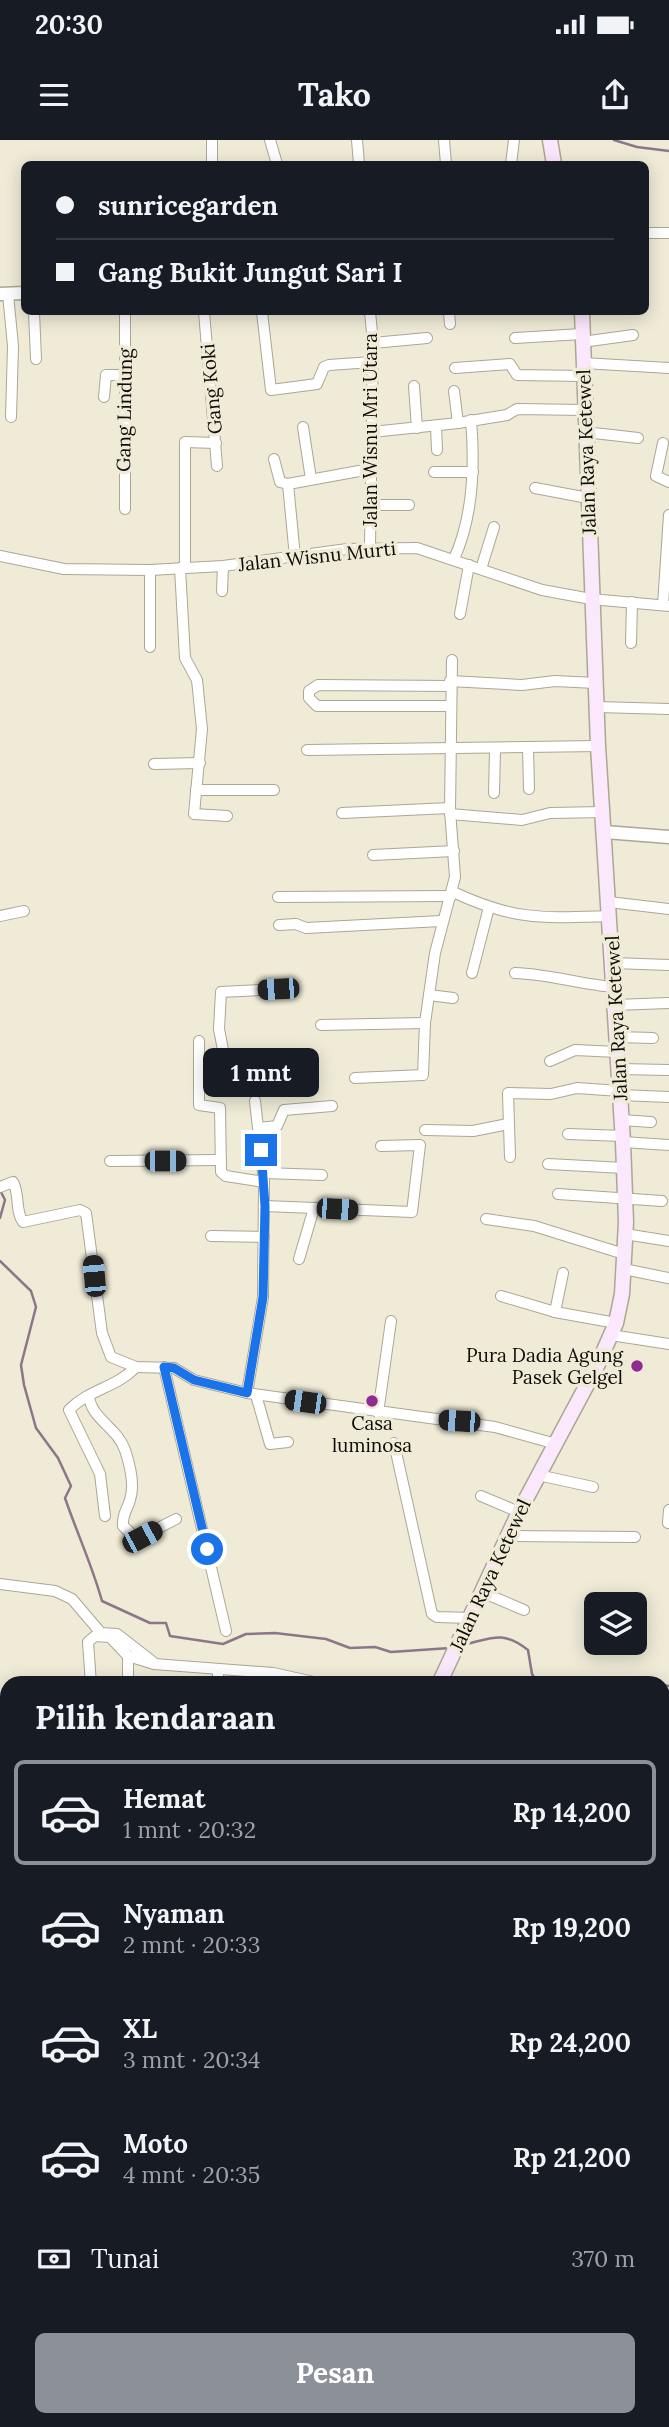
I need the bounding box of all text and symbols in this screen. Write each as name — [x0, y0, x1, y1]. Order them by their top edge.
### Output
text: 20:30 — [35, 8, 103, 41]
text: Tako — [298, 74, 371, 115]
icon: menu — [35, 76, 73, 114]
icon: share — [596, 76, 634, 114]
text: sunricegarden — [98, 189, 278, 222]
text: Gang Bukit Jungut Sari I — [98, 256, 403, 289]
street label: Jalan Wisnu Mri Utara — [358, 333, 382, 528]
street label: Gang Koki — [195, 343, 227, 435]
street label: Gang Lindung — [111, 347, 137, 472]
street label: Jalan Raya Ketewel — [571, 369, 601, 536]
street label: Jalan Wisnu Murti — [236, 536, 397, 576]
street label: Jalan Raya Ketewel — [600, 935, 632, 1102]
car — [257, 977, 300, 1001]
callout: 1 mnt — [203, 1048, 319, 1098]
text: 1 mnt — [231, 1058, 291, 1087]
route end — [245, 1134, 277, 1166]
car — [145, 1151, 187, 1172]
car — [316, 1197, 359, 1221]
car — [82, 1254, 107, 1298]
place label: Pura Dadia Agung Pasek Gelgel — [466, 1343, 623, 1389]
marker: Pura Dadia Agung Pasek Gelgel — [629, 1358, 645, 1374]
car — [283, 1389, 328, 1415]
marker: Casa luminosa — [364, 1393, 380, 1409]
car — [438, 1409, 481, 1433]
place label: Casa luminosa — [332, 1411, 412, 1457]
street label: Jalan Raya Ketewel — [444, 1495, 536, 1656]
car — [119, 1518, 166, 1556]
route start — [191, 1533, 223, 1565]
map controls — [584, 1592, 647, 1655]
button: layers — [584, 1592, 647, 1655]
text: Pilih kendaraan — [35, 1697, 275, 1738]
icon: car — [39, 1781, 102, 1844]
text: Hemat — [123, 1782, 205, 1815]
text: Rp 14,200 — [513, 1796, 631, 1829]
text: 1 mnt · 20:32 — [123, 1815, 256, 1844]
icon: car — [39, 1896, 102, 1959]
text: Nyaman — [123, 1897, 224, 1930]
text: Rp 19,200 — [512, 1911, 631, 1944]
text: 2 mnt · 20:33 — [123, 1930, 260, 1959]
icon: car — [39, 2011, 102, 2074]
text: XL — [123, 2012, 157, 2045]
text: Rp 24,200 — [509, 2026, 631, 2059]
text: 3 mnt · 20:34 — [123, 2045, 261, 2074]
icon: car — [39, 2126, 102, 2189]
text: Moto — [123, 2127, 188, 2160]
text: Rp 21,200 — [513, 2141, 631, 2174]
text: 4 mnt · 20:35 — [123, 2160, 260, 2189]
icon: cash — [35, 2240, 73, 2278]
text: Tunai — [91, 2242, 159, 2275]
text: 370 m — [571, 2244, 635, 2273]
button: Pesan — [35, 2333, 635, 2413]

